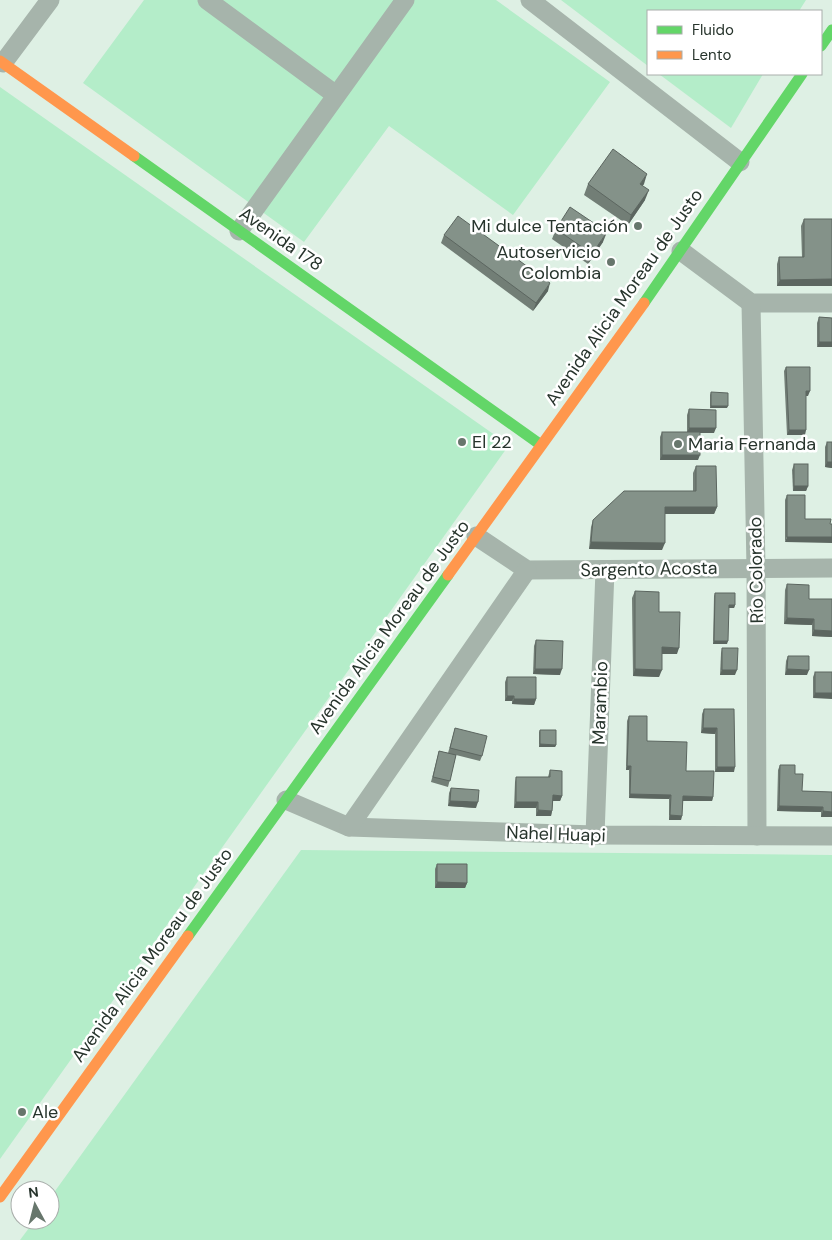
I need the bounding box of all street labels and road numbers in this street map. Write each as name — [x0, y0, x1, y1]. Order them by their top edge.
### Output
street label: Avenida Alicia Moreau de Justo — [540, 184, 708, 410]
street label: Avenida 178 — [235, 201, 327, 277]
street label: Avenida Alicia Moreau de Justo — [303, 515, 475, 739]
street label: Río Colorado — [743, 516, 769, 624]
street label: Sargento Acosta — [580, 556, 718, 582]
street label: Marambio — [587, 661, 613, 745]
street label: Nahel Huapi — [506, 820, 606, 848]
street label: Avenida Alicia Moreau de Justo — [66, 843, 238, 1067]

